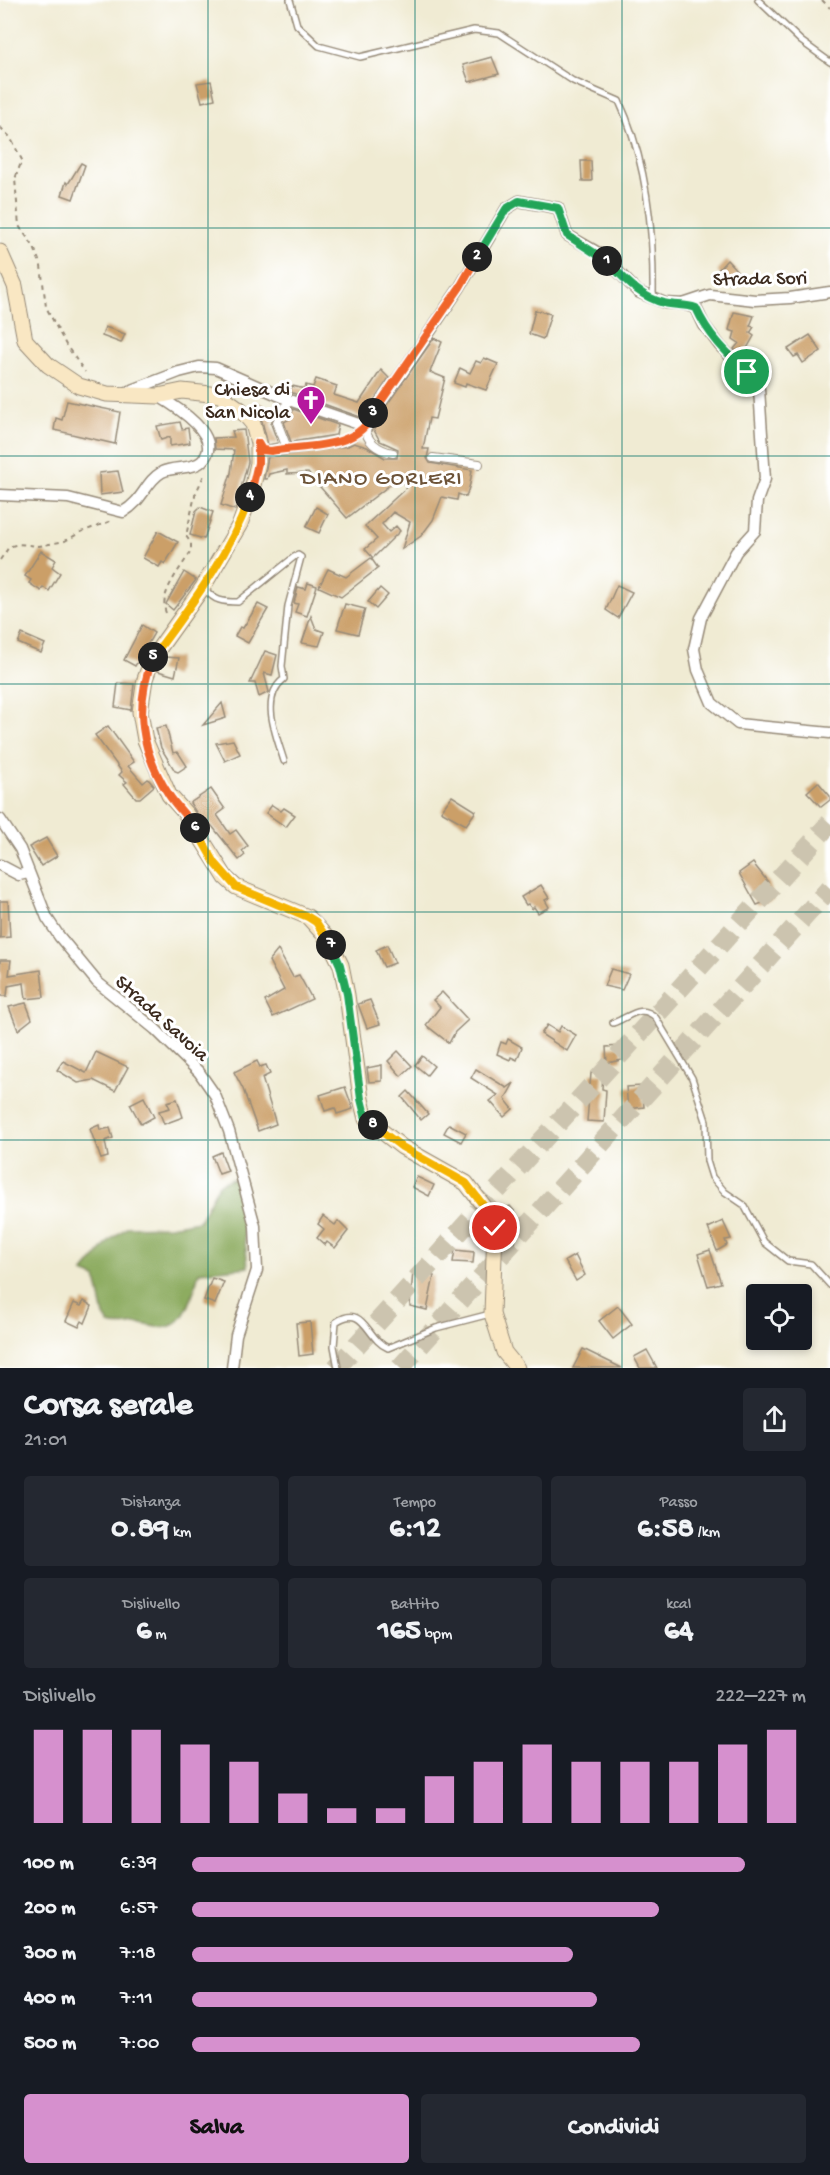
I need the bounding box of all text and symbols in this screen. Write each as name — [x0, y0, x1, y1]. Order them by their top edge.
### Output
pin: 2 — [462, 242, 492, 272]
pin: 1 — [592, 246, 622, 276]
text: 2 — [473, 247, 481, 266]
text: 1 — [604, 251, 610, 270]
street label: Strada Sori — [713, 268, 807, 293]
pin — [721, 346, 772, 397]
icon: arrive — [730, 355, 763, 388]
place label: Chiesa di San Nicola — [205, 380, 291, 426]
church icon: Chiesa di San Nicola — [295, 384, 327, 426]
pin: 3 — [358, 398, 388, 428]
text: 3 — [369, 403, 377, 422]
district label: DIANO GORLERI — [299, 467, 463, 493]
pin: 4 — [235, 482, 265, 512]
text: 4 — [246, 487, 254, 506]
pin: 5 — [138, 642, 168, 672]
text: 5 — [149, 647, 157, 666]
pin: 6 — [180, 813, 210, 843]
text: 6 — [191, 818, 199, 837]
pin: 7 — [316, 930, 346, 960]
text: 7 — [327, 935, 335, 954]
street label: Strada Savoia — [109, 972, 213, 1068]
pin: 8 — [358, 1110, 388, 1140]
text: 8 — [369, 1115, 377, 1134]
pin — [469, 1202, 520, 1253]
icon: check — [478, 1211, 511, 1244]
map controls — [746, 1284, 812, 1350]
button: locate — [746, 1284, 812, 1350]
text: Corsa serale — [24, 1388, 192, 1426]
button: share — [743, 1388, 806, 1451]
text: 21:01 — [24, 1430, 68, 1453]
text: Distanza — [122, 1494, 181, 1513]
text: Tempo — [394, 1494, 436, 1513]
text: Passo — [660, 1494, 698, 1513]
text: 0.89 — [111, 1513, 169, 1548]
text: 6:12 — [389, 1513, 441, 1548]
text: 6:58 — [637, 1513, 694, 1548]
text: km — [169, 1524, 191, 1543]
text: /km — [694, 1524, 720, 1543]
text: Dislivello — [123, 1596, 180, 1615]
text: Battito — [391, 1596, 439, 1615]
text: kcal — [666, 1596, 691, 1615]
text: 6 — [136, 1615, 151, 1650]
text: 165 — [378, 1615, 421, 1650]
text: 64 — [664, 1615, 693, 1650]
text: m — [151, 1626, 167, 1645]
text: bpm — [421, 1626, 452, 1645]
text: Dislivello — [24, 1686, 96, 1709]
text: 222–227 m — [715, 1686, 806, 1709]
text: 100 m — [24, 1853, 74, 1876]
text: 6:39 — [120, 1853, 157, 1876]
text: 200 m — [24, 1898, 75, 1921]
text: 6:57 — [120, 1898, 157, 1921]
text: 300 m — [24, 1943, 76, 1966]
text: 7:18 — [120, 1943, 156, 1966]
text: 400 m — [24, 1988, 75, 2011]
text: 7:11 — [120, 1988, 153, 2011]
text: 500 m — [24, 2033, 76, 2056]
text: 7:00 — [120, 2033, 159, 2056]
button: Salva — [24, 2094, 409, 2163]
button: Condividi — [421, 2094, 806, 2163]

